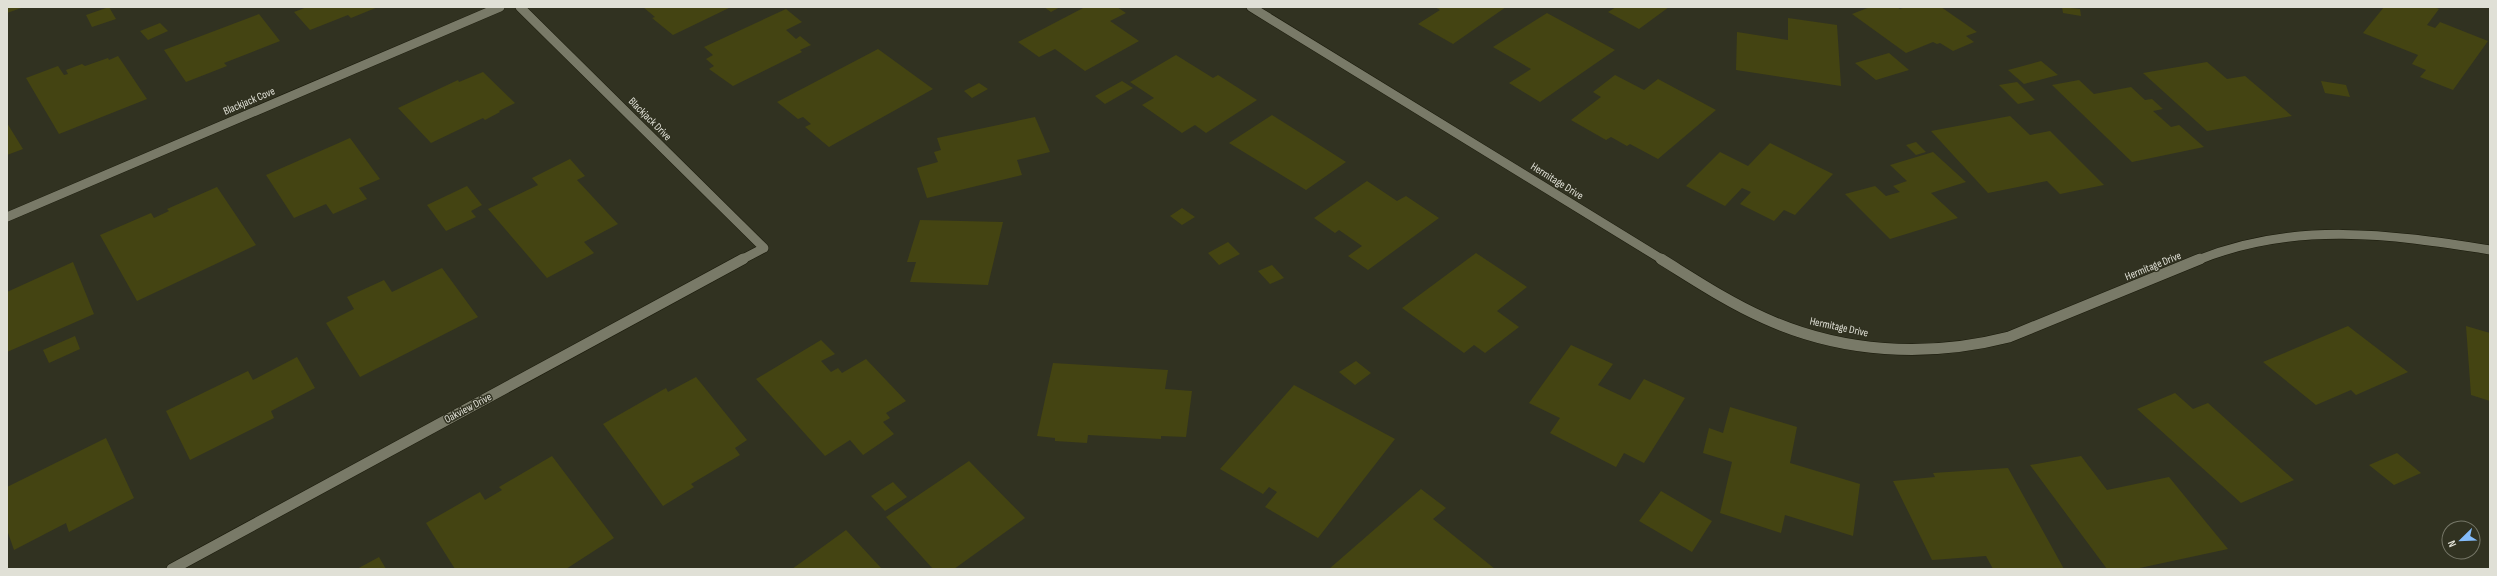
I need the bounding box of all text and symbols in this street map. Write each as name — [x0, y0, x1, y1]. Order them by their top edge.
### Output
street label: Blackjack Cove — [221, 84, 277, 118]
street label: Blackjack Drive — [626, 95, 674, 143]
street label: Hermitage Drive — [1528, 160, 1586, 202]
street label: Hermitage Drive — [2123, 249, 2183, 283]
street label: Hermitage Drive — [1809, 314, 1869, 340]
street label: Oakview Drive — [442, 390, 494, 426]
north arrow — [2441, 520, 2481, 560]
text: N — [2445, 538, 2459, 549]

